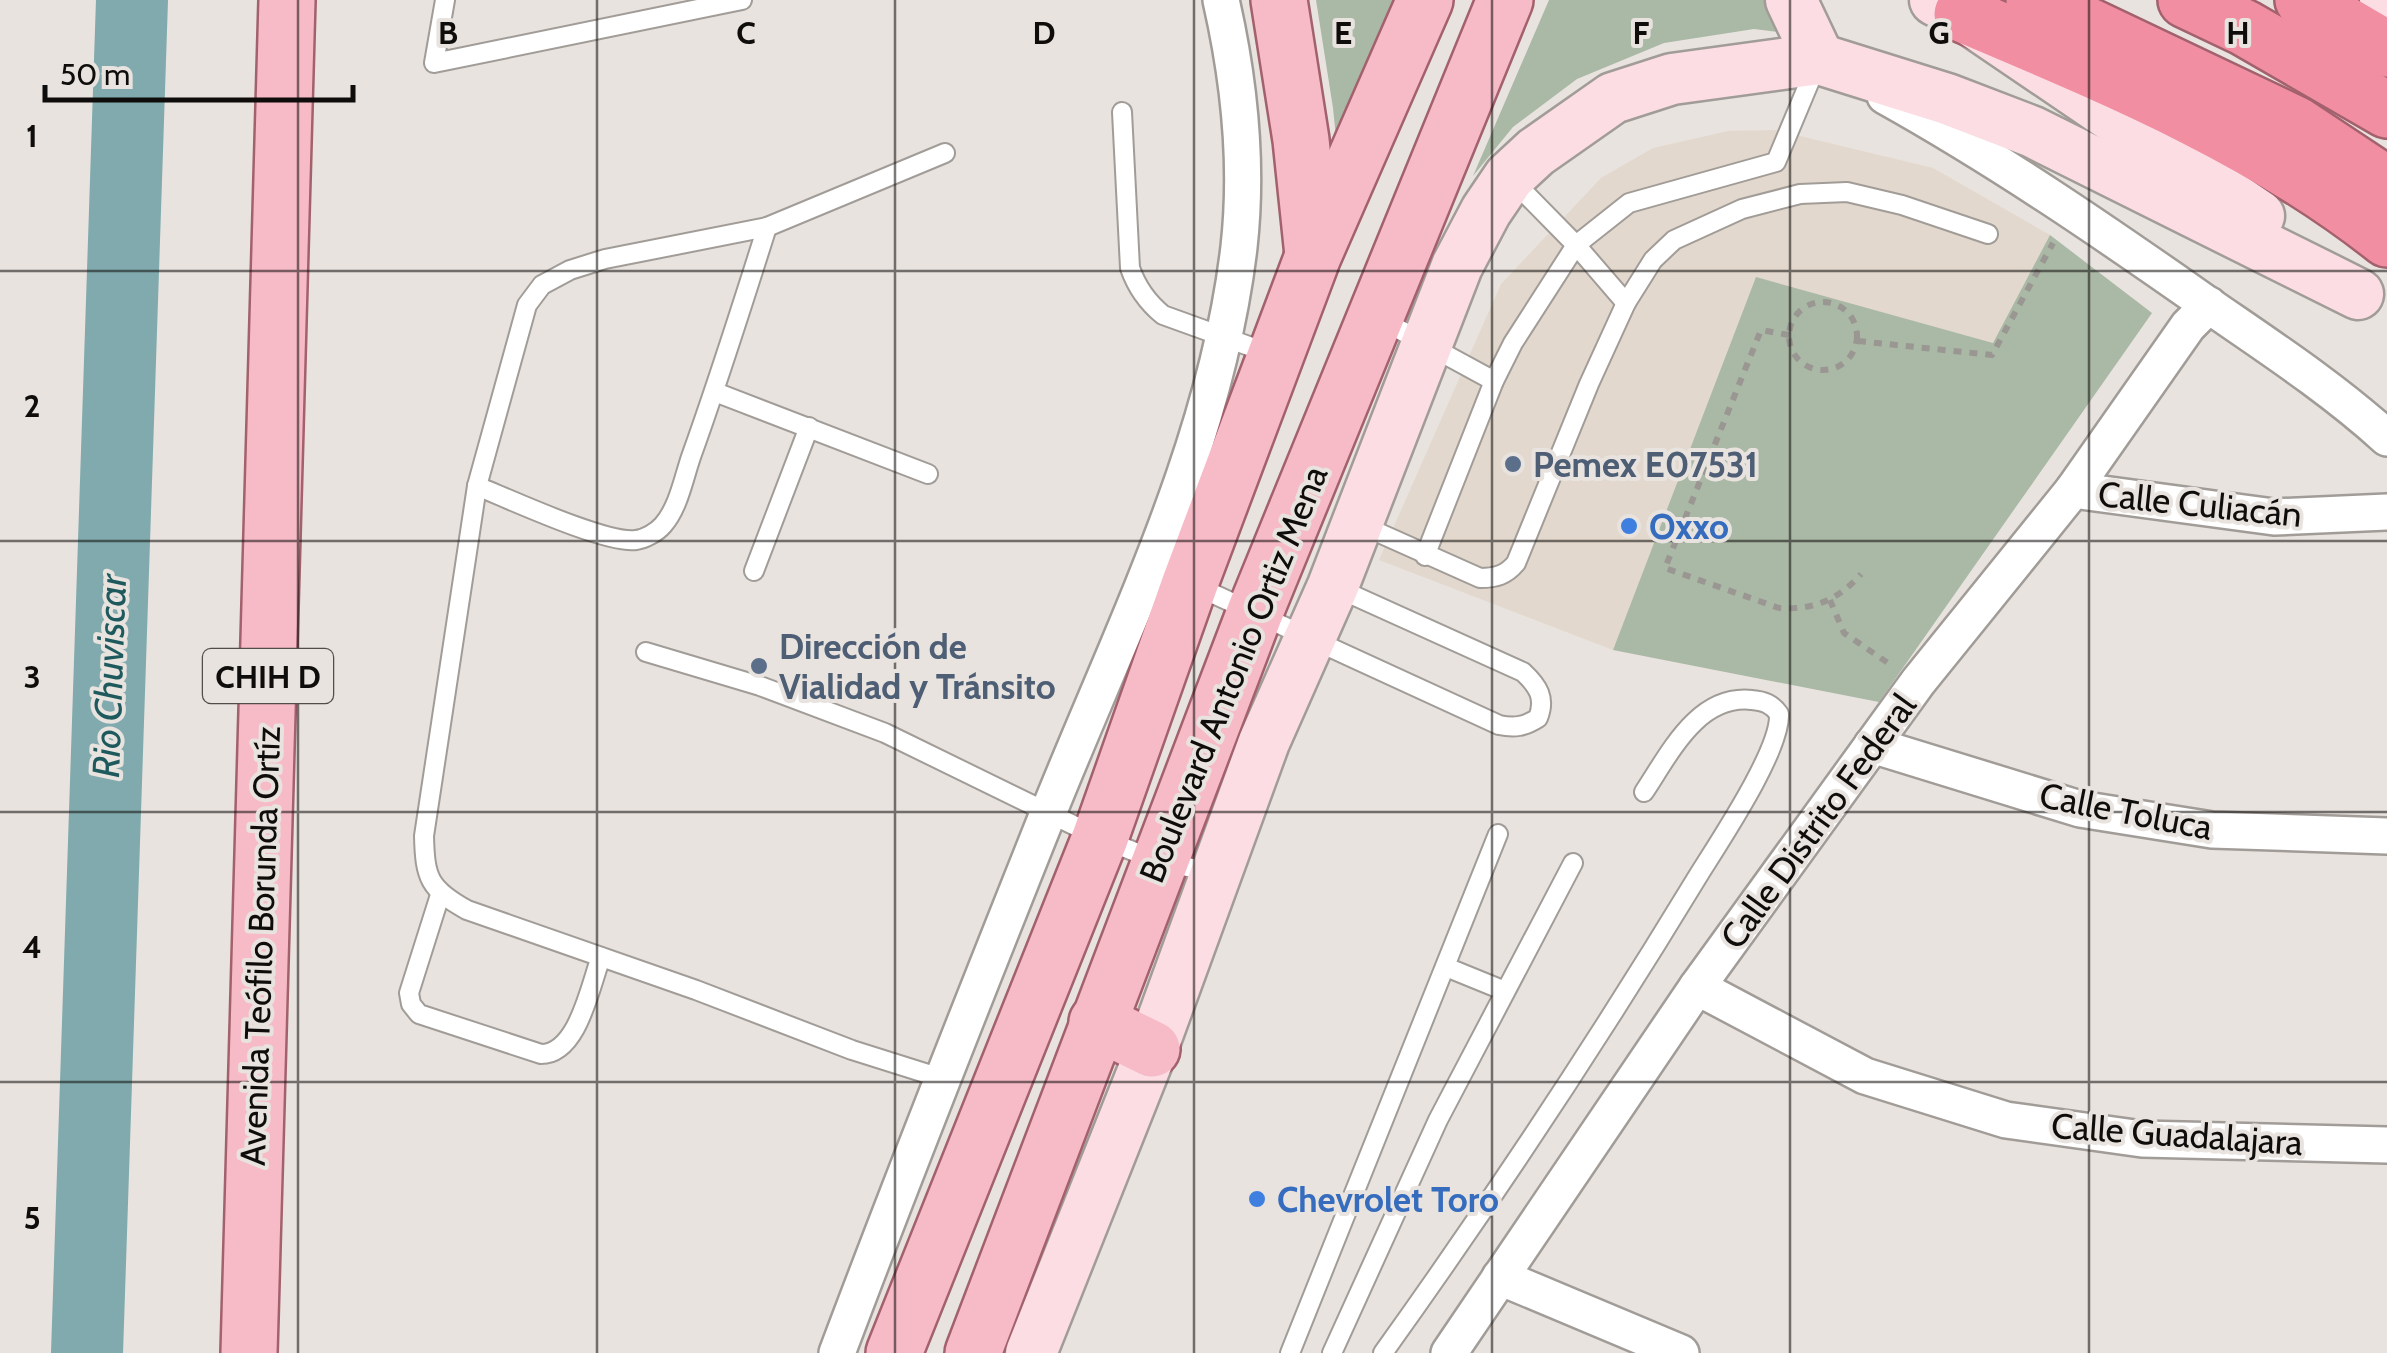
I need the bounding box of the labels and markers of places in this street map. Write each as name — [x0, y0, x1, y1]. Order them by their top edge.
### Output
place label: Pemex E07531 — [1533, 443, 1758, 486]
marker: Pemex E07531 — [1502, 453, 1524, 475]
place label: Oxxo — [1649, 505, 1729, 548]
marker: Oxxo — [1618, 515, 1640, 537]
place label: Dirección de Vialidad y Tránsito — [779, 625, 1056, 708]
marker: Dirección de Vialidad y Tránsito — [748, 655, 770, 677]
place label: Chevrolet Toro — [1277, 1178, 1499, 1221]
marker: Chevrolet Toro — [1246, 1188, 1268, 1210]

